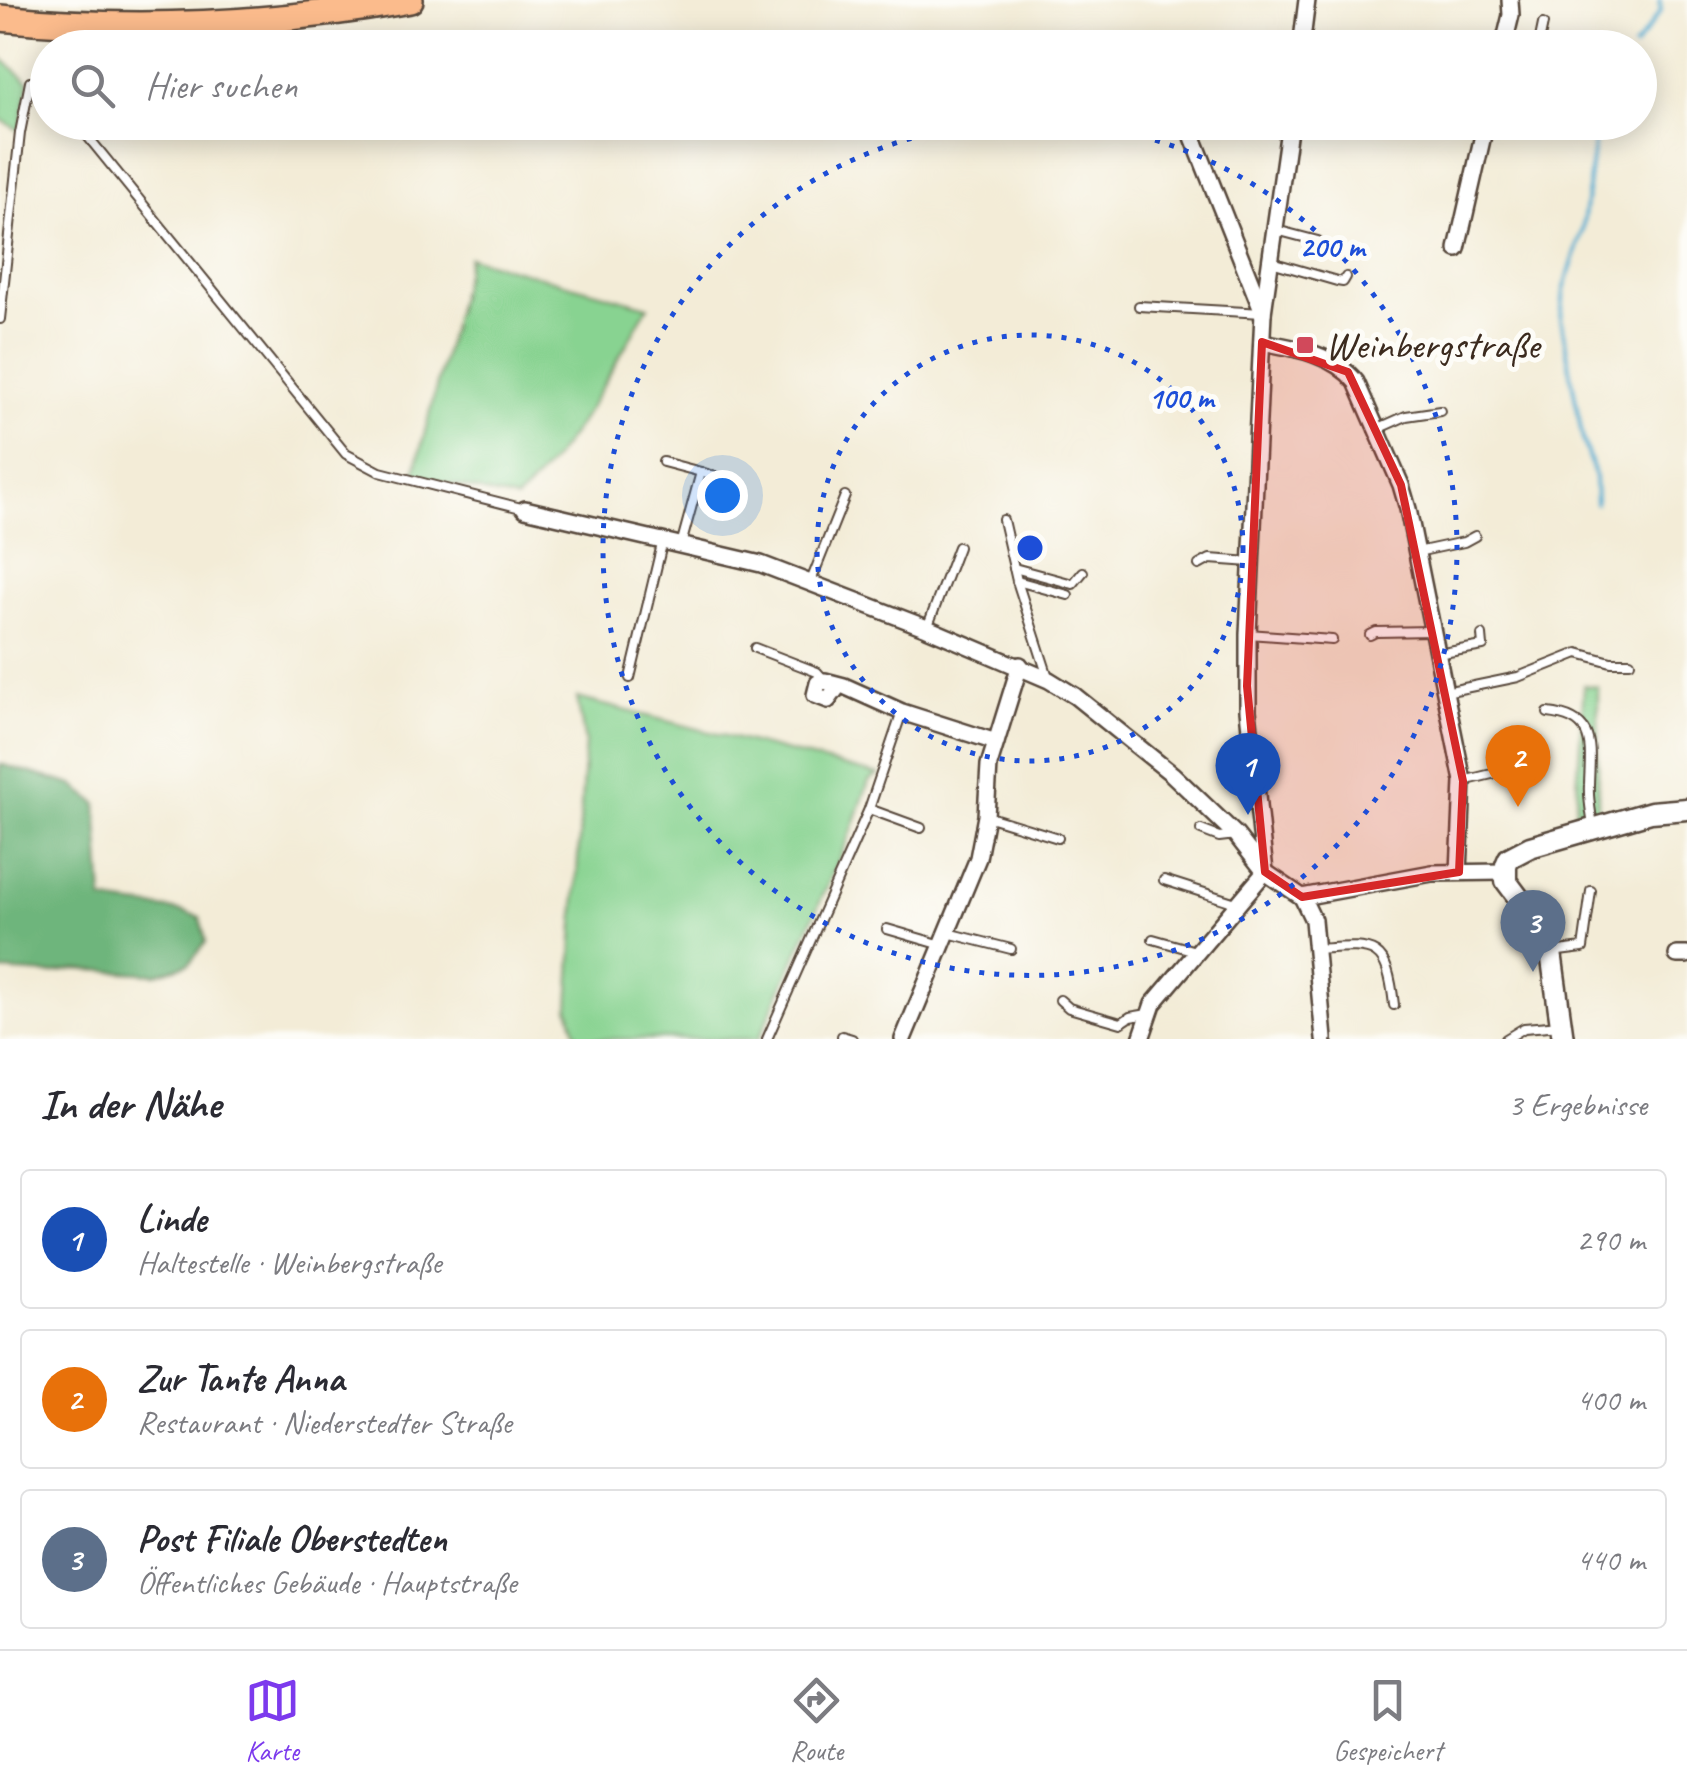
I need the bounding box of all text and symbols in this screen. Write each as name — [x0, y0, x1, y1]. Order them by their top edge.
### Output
search box — [30, 30, 1657, 140]
icon: search — [65, 58, 120, 113]
text: Hier suchen — [145, 62, 297, 109]
text: 200 m — [1300, 228, 1367, 266]
place label: Weinbergstraße — [1325, 320, 1542, 370]
marker: Weinbergstraße — [1294, 334, 1316, 356]
text: 100 m — [1149, 379, 1216, 417]
your location — [697, 470, 748, 521]
centre of rings — [1012, 530, 1048, 566]
pin: 2 — [1486, 724, 1550, 807]
pin: 1 — [1216, 732, 1280, 815]
pin: 3 — [1500, 890, 1566, 972]
text: In der Nähe — [40, 1078, 221, 1131]
text: 3 Ergebnisse — [1508, 1084, 1647, 1125]
text: Linde — [137, 1195, 206, 1242]
text: 1 — [67, 1219, 82, 1260]
text: 290 m — [1576, 1219, 1645, 1260]
text: Haltestelle · Weinbergstraße — [137, 1242, 441, 1283]
text: Zur Tante Anna — [137, 1355, 344, 1402]
text: 2 — [67, 1379, 82, 1420]
text: 400 m — [1576, 1379, 1645, 1420]
text: Restaurant · Niederstedter Straße — [137, 1402, 512, 1443]
text: Post Filiale Oberstedten — [137, 1515, 447, 1562]
text: 3 — [67, 1539, 82, 1580]
text: 440 m — [1576, 1539, 1645, 1580]
text: Öffentliches Gebäude · Hauptstraße — [137, 1562, 517, 1603]
tab: Karte — [245, 1673, 300, 1768]
tab: Route — [789, 1673, 844, 1768]
tab: Gespeichert — [1333, 1673, 1442, 1768]

